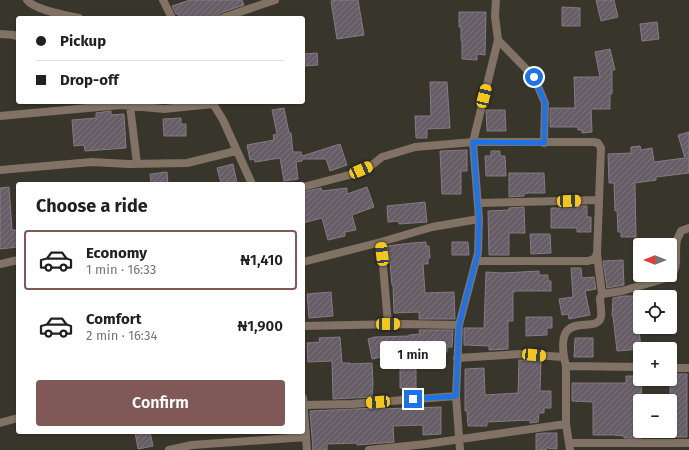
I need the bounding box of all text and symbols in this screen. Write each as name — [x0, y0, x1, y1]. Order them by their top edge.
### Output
text: Pickup — [60, 32, 106, 50]
route start — [525, 68, 543, 86]
text: Drop-off — [60, 71, 119, 89]
car — [475, 83, 493, 109]
car — [348, 160, 374, 180]
text: Choose a ride — [36, 195, 148, 217]
car — [557, 195, 581, 207]
north arrow — [633, 238, 677, 282]
map controls — [633, 238, 677, 438]
car — [375, 241, 389, 267]
icon: car — [38, 242, 74, 278]
text: Economy — [86, 244, 147, 262]
text: ₦1,410 — [240, 251, 283, 269]
text: 1 min · 16:33 — [86, 262, 156, 277]
button: locate — [633, 290, 677, 334]
icon: car — [38, 308, 74, 344]
text: Comfort — [86, 310, 142, 328]
text: ₦1,900 — [237, 317, 283, 335]
car — [376, 318, 400, 330]
text: 2 min · 16:34 — [86, 328, 157, 343]
callout: 1 min — [380, 341, 446, 369]
button: + — [633, 342, 677, 386]
text: 1 min — [397, 347, 429, 362]
car — [522, 348, 546, 362]
button: Confirm — [36, 380, 285, 426]
route end — [404, 390, 422, 408]
button: − — [633, 394, 677, 438]
car — [366, 395, 390, 409]

